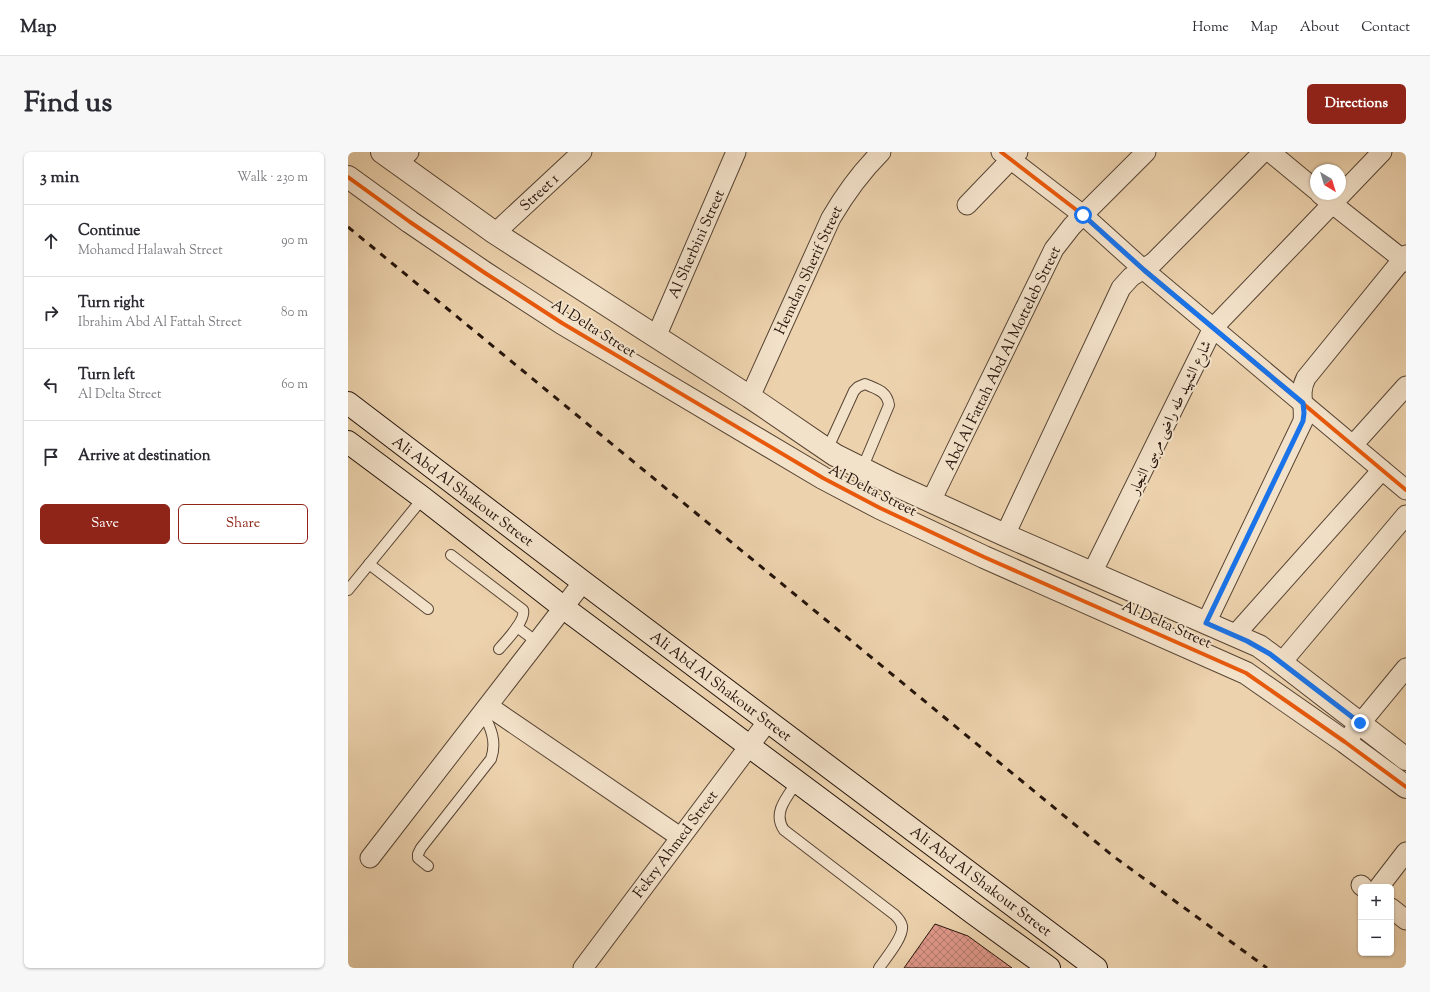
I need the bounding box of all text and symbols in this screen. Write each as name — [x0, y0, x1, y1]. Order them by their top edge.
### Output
text: Map — [20, 14, 57, 41]
text: Home — [1192, 18, 1229, 38]
text: Map — [1251, 18, 1278, 38]
text: About — [1300, 18, 1339, 38]
text: Contact — [1361, 18, 1410, 38]
text: Find us — [24, 84, 112, 124]
button: Directions — [1307, 84, 1406, 124]
north arrow — [1310, 164, 1346, 200]
text: 3 min — [40, 166, 79, 190]
text: Walk · 230 m — [237, 169, 308, 187]
street label: Street 1 — [516, 169, 564, 217]
street label: Al Sherbini Street — [664, 187, 731, 302]
street label: Hemdan Sherif Street — [770, 203, 848, 339]
route start — [1074, 206, 1092, 224]
text: Continue — [78, 221, 140, 242]
icon: ahead — [40, 230, 62, 252]
text: 90 m — [281, 232, 308, 250]
text: Mohamed Halawah Street — [78, 242, 223, 260]
street label: Abd Al Fattah Abd Al Motteleb Street — [940, 243, 1067, 474]
text: Turn right — [78, 293, 144, 314]
street label: Al Delta Street — [547, 295, 640, 364]
icon: right — [40, 302, 62, 324]
text: 80 m — [281, 304, 308, 322]
text: Ibrahim Abd Al Fattah Street — [78, 314, 242, 332]
street label: شارع الشهيد طه راضى مرسى النجار — [1124, 337, 1219, 500]
text: Turn left — [78, 365, 135, 386]
icon: left — [40, 374, 62, 396]
text: 60 m — [281, 376, 308, 394]
text: Al Delta Street — [78, 386, 162, 404]
street label: Ali Abd Al Shakour Street — [387, 432, 537, 552]
icon: arrive — [40, 446, 62, 468]
text: Arrive at destination — [78, 446, 211, 467]
street label: Al Delta Street — [825, 460, 920, 523]
button: Save — [40, 504, 170, 544]
button: Share — [178, 504, 308, 544]
street label: Al Delta Street — [1118, 596, 1215, 655]
street label: Ali Abd Al Shakour Street — [645, 627, 795, 747]
route end — [1351, 714, 1369, 732]
street label: Fekry Ahmed Street — [629, 787, 724, 903]
street label: Ali Abd Al Shakour Street — [905, 822, 1055, 942]
map controls — [1358, 884, 1394, 956]
button: + — [1358, 884, 1394, 920]
button: − — [1358, 920, 1394, 956]

